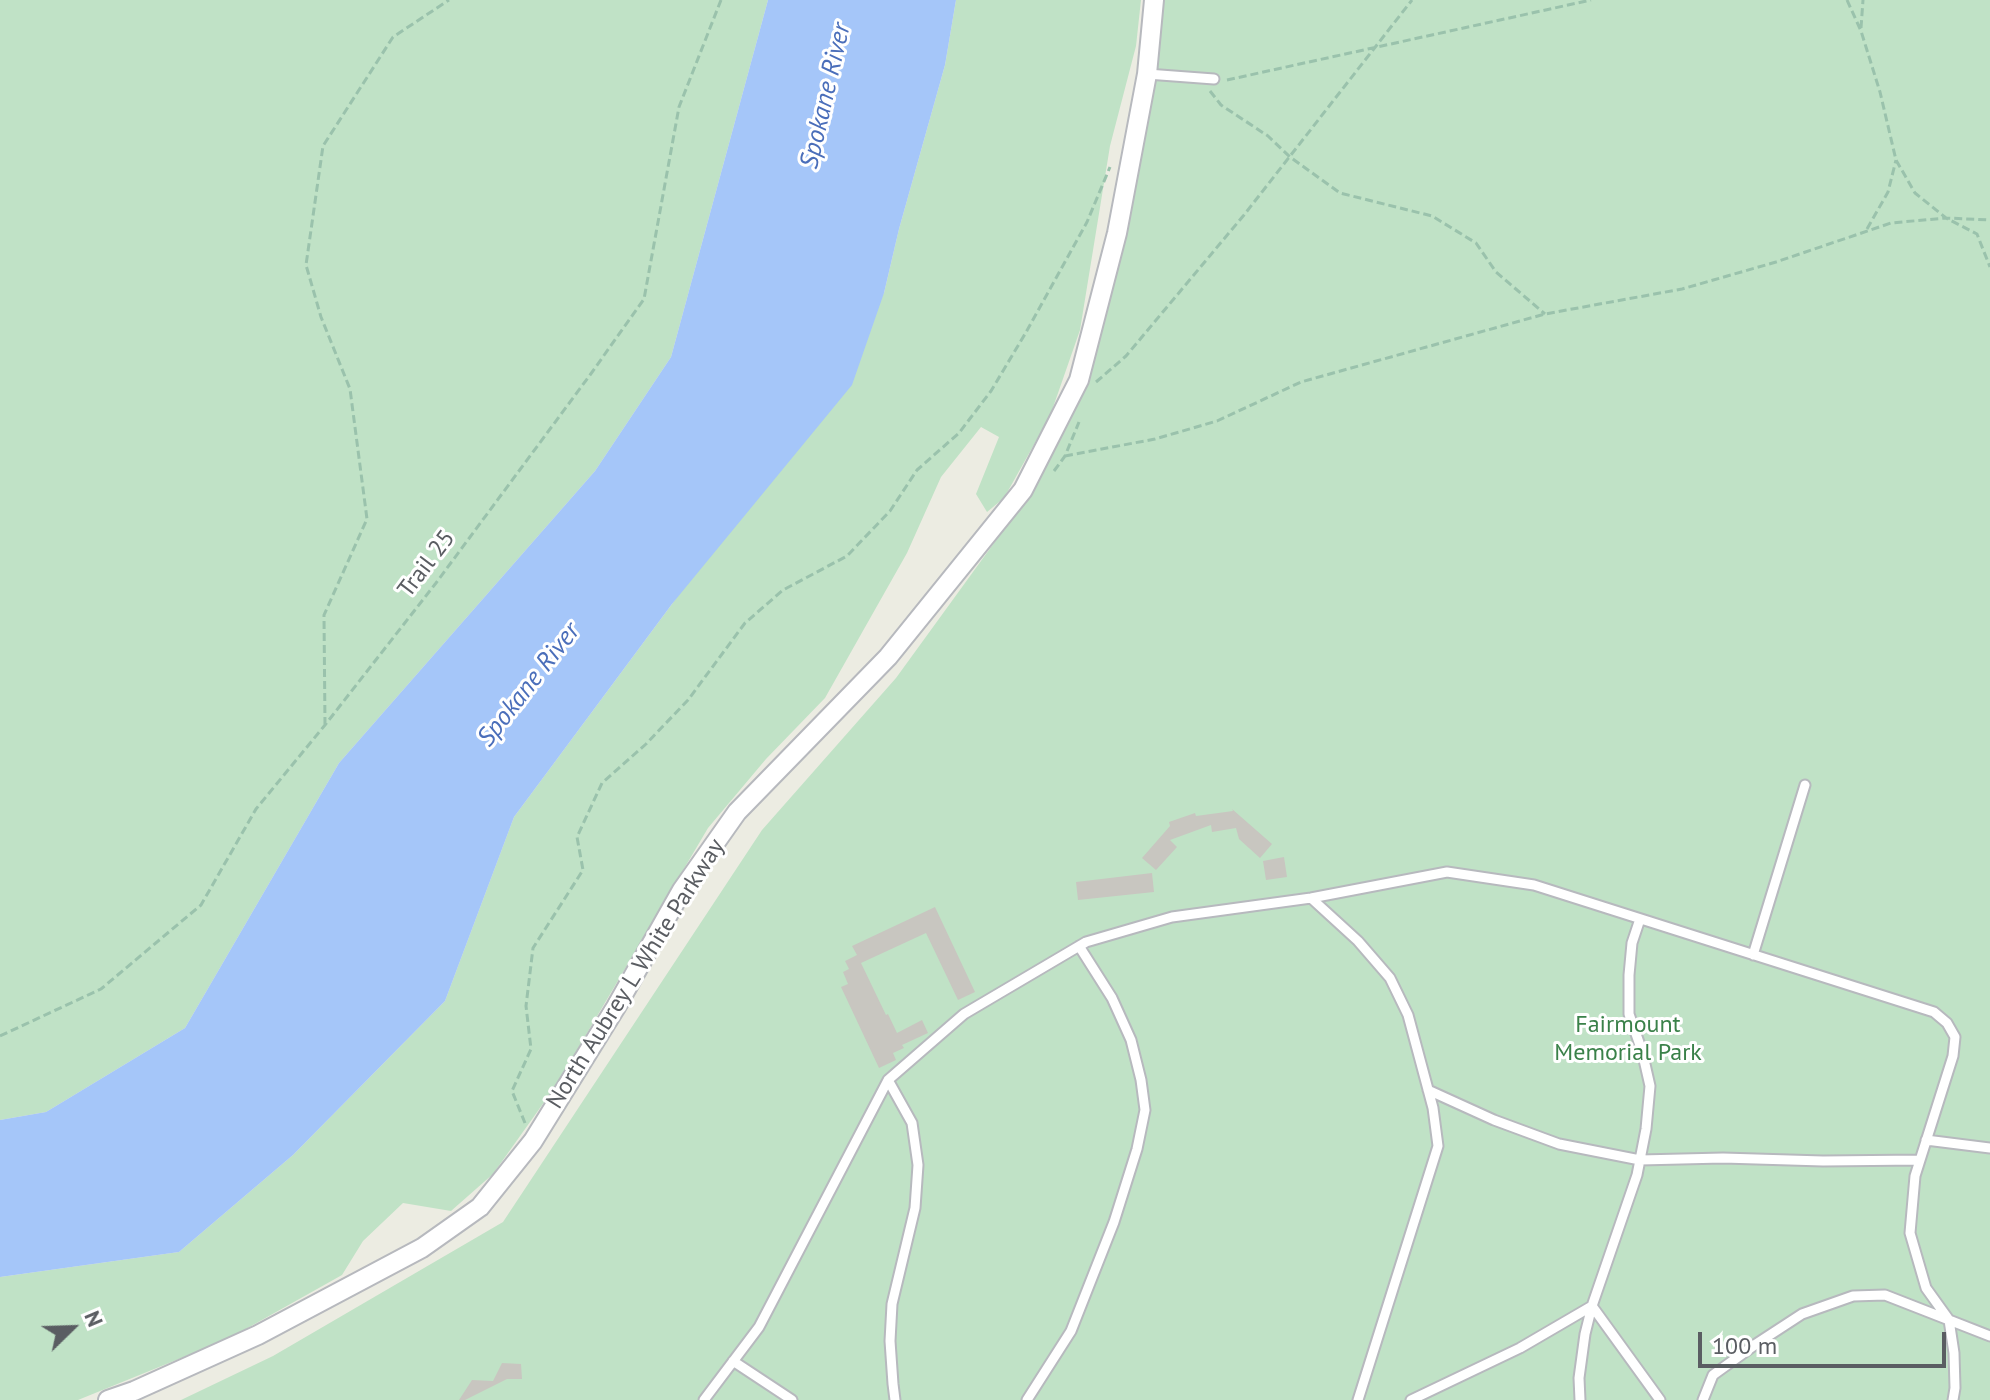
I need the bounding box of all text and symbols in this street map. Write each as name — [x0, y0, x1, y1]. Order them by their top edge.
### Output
water label: Spokane River — [794, 20, 858, 172]
street label: Trail 25 — [392, 525, 462, 603]
water label: Spokane River — [471, 617, 587, 753]
street label: North Aubrey L White Parkway — [541, 834, 731, 1114]
park label: Fairmount Memorial Park — [1554, 1011, 1702, 1067]
north arrow — [32, 1288, 112, 1368]
text: N — [78, 1306, 110, 1331]
scale bar — [1702, 1316, 1950, 1366]
text: 100 m — [1712, 1330, 1777, 1361]

